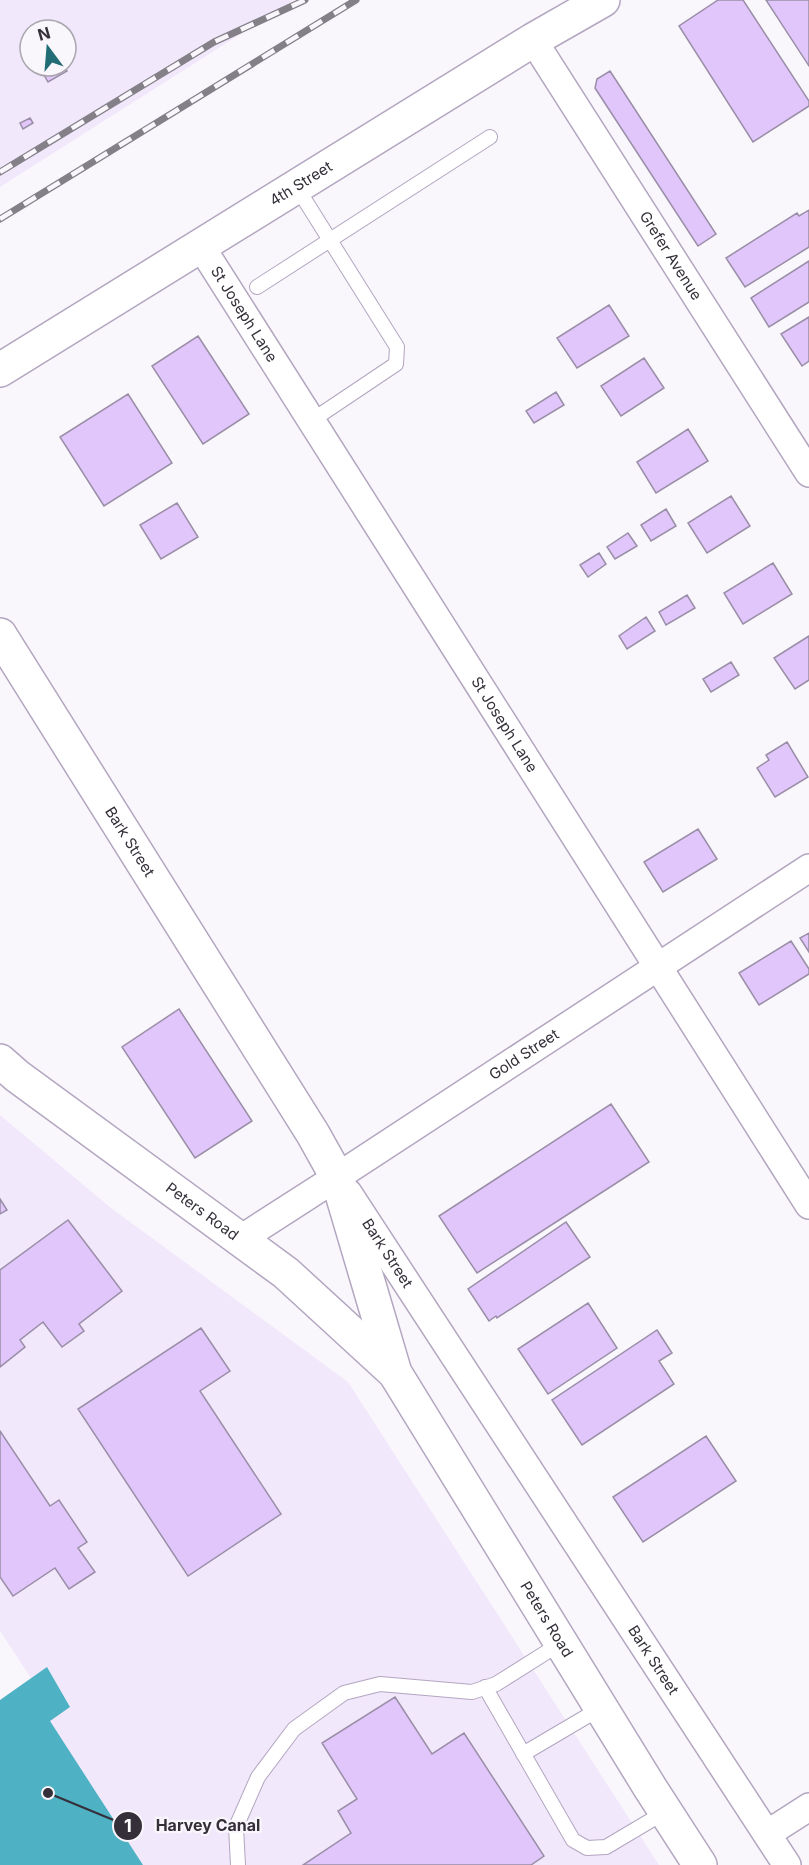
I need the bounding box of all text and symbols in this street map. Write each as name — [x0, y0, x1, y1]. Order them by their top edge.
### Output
north arrow — [18, 18, 78, 78]
text: N — [35, 22, 52, 45]
street label: 4th Street — [266, 157, 336, 210]
street label: Grefer Avenue — [636, 208, 706, 304]
street label: St Joseph Lane — [207, 263, 282, 365]
street label: St Joseph Lane — [467, 673, 542, 776]
street label: Bark Street — [101, 803, 159, 880]
street label: Gold Street — [485, 1024, 562, 1084]
street label: Peters Road — [162, 1178, 243, 1244]
street label: Bark Street — [358, 1215, 417, 1291]
street label: Peters Road — [516, 1578, 578, 1661]
street label: Bark Street — [624, 1622, 683, 1698]
callout: Harvey Canal — [113, 1809, 272, 1843]
text: 1 — [124, 1815, 132, 1836]
text: Harvey Canal — [156, 1815, 260, 1835]

